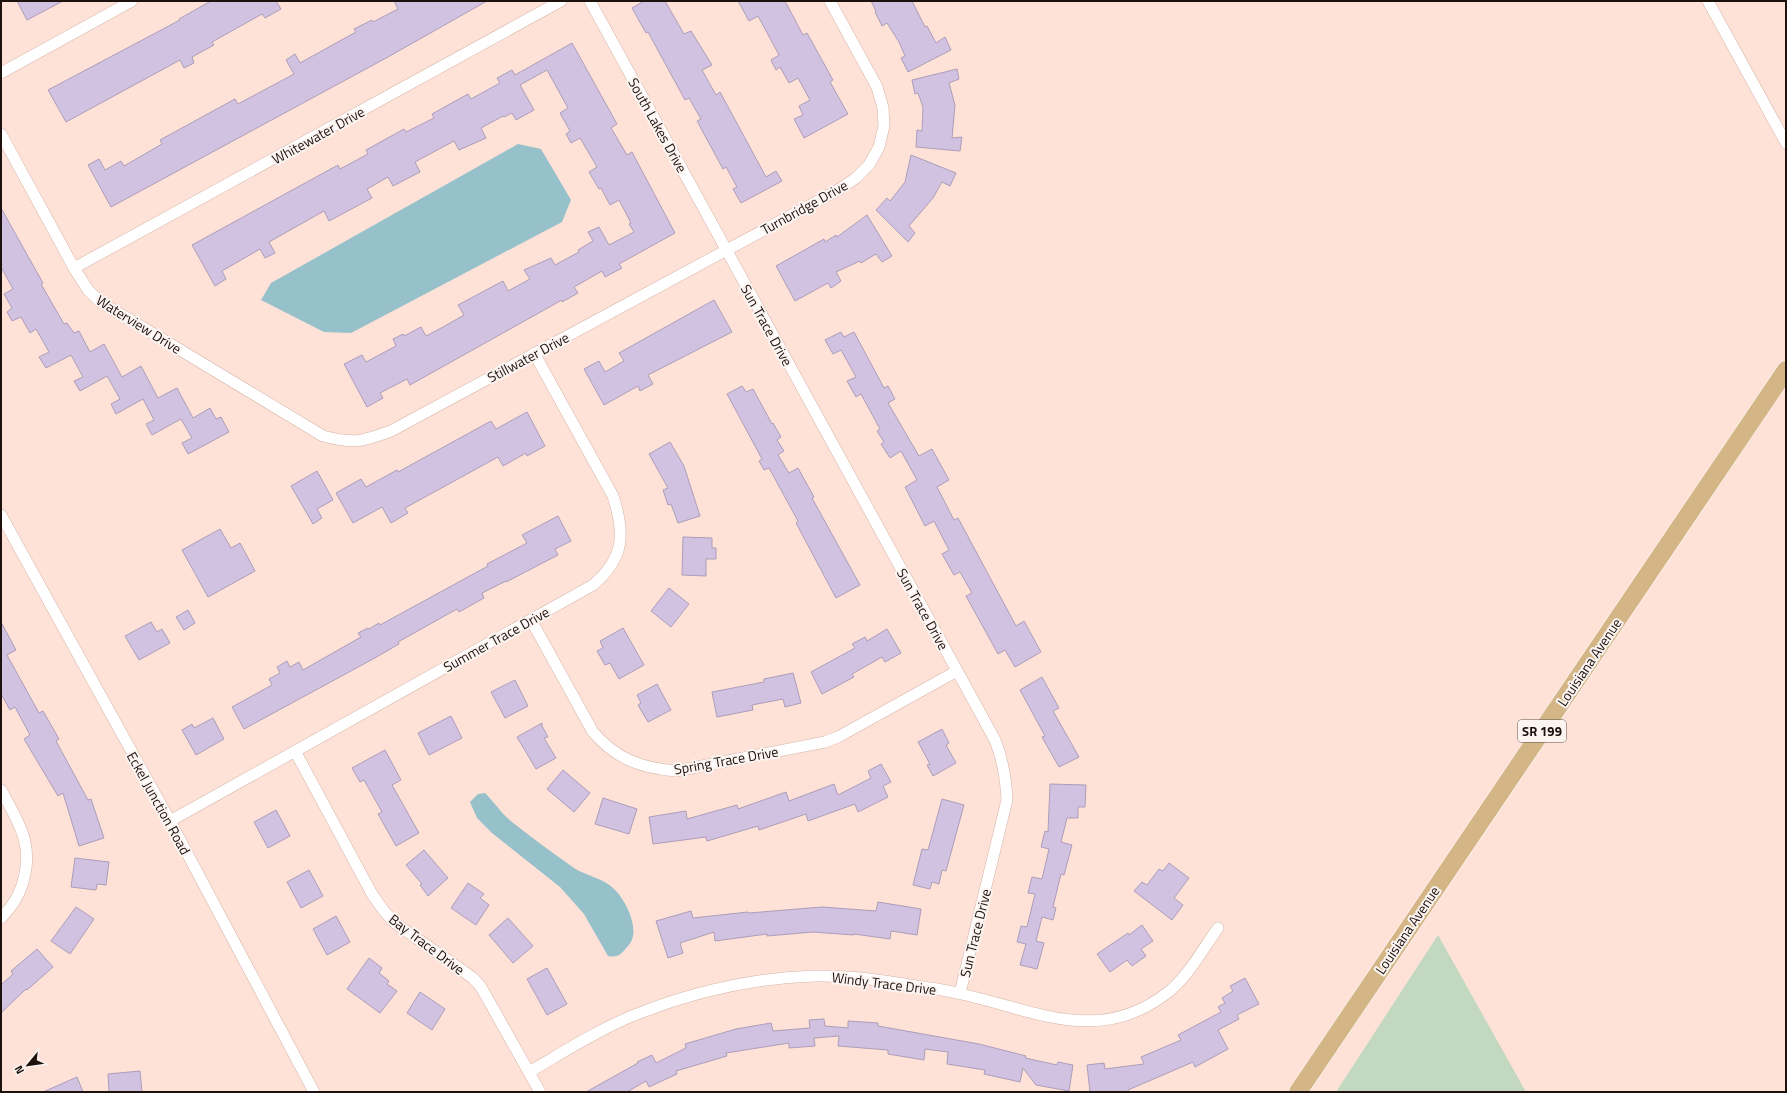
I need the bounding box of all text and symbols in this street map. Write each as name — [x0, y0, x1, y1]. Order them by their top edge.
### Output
street label: South Lakes Drive — [623, 74, 693, 176]
street label: Whitewater Drive — [268, 101, 368, 169]
street label: Turnbridge Drive — [757, 174, 851, 240]
street label: Sun Trace Drive — [736, 280, 798, 370]
street label: Waterview Drive — [92, 289, 186, 359]
street label: Stillwater Drive — [483, 327, 573, 387]
street label: Sun Trace Drive — [892, 564, 954, 654]
street label: Summer Trace Drive — [439, 601, 553, 677]
street label: Louisiana Avenue — [1552, 614, 1626, 710]
road number: SR 199 — [1518, 720, 1566, 742]
street label: Spring Trace Drive — [672, 741, 780, 779]
street label: Eckel Junction Road — [122, 748, 196, 858]
street label: Louisiana Avenue — [1370, 882, 1444, 978]
street label: Sun Trace Drive — [954, 887, 996, 979]
street label: Bay Trace Drive — [385, 908, 469, 980]
street label: Windy Trace Drive — [831, 966, 937, 1000]
north arrow — [8, 1045, 48, 1085]
text: N — [10, 1063, 28, 1077]

